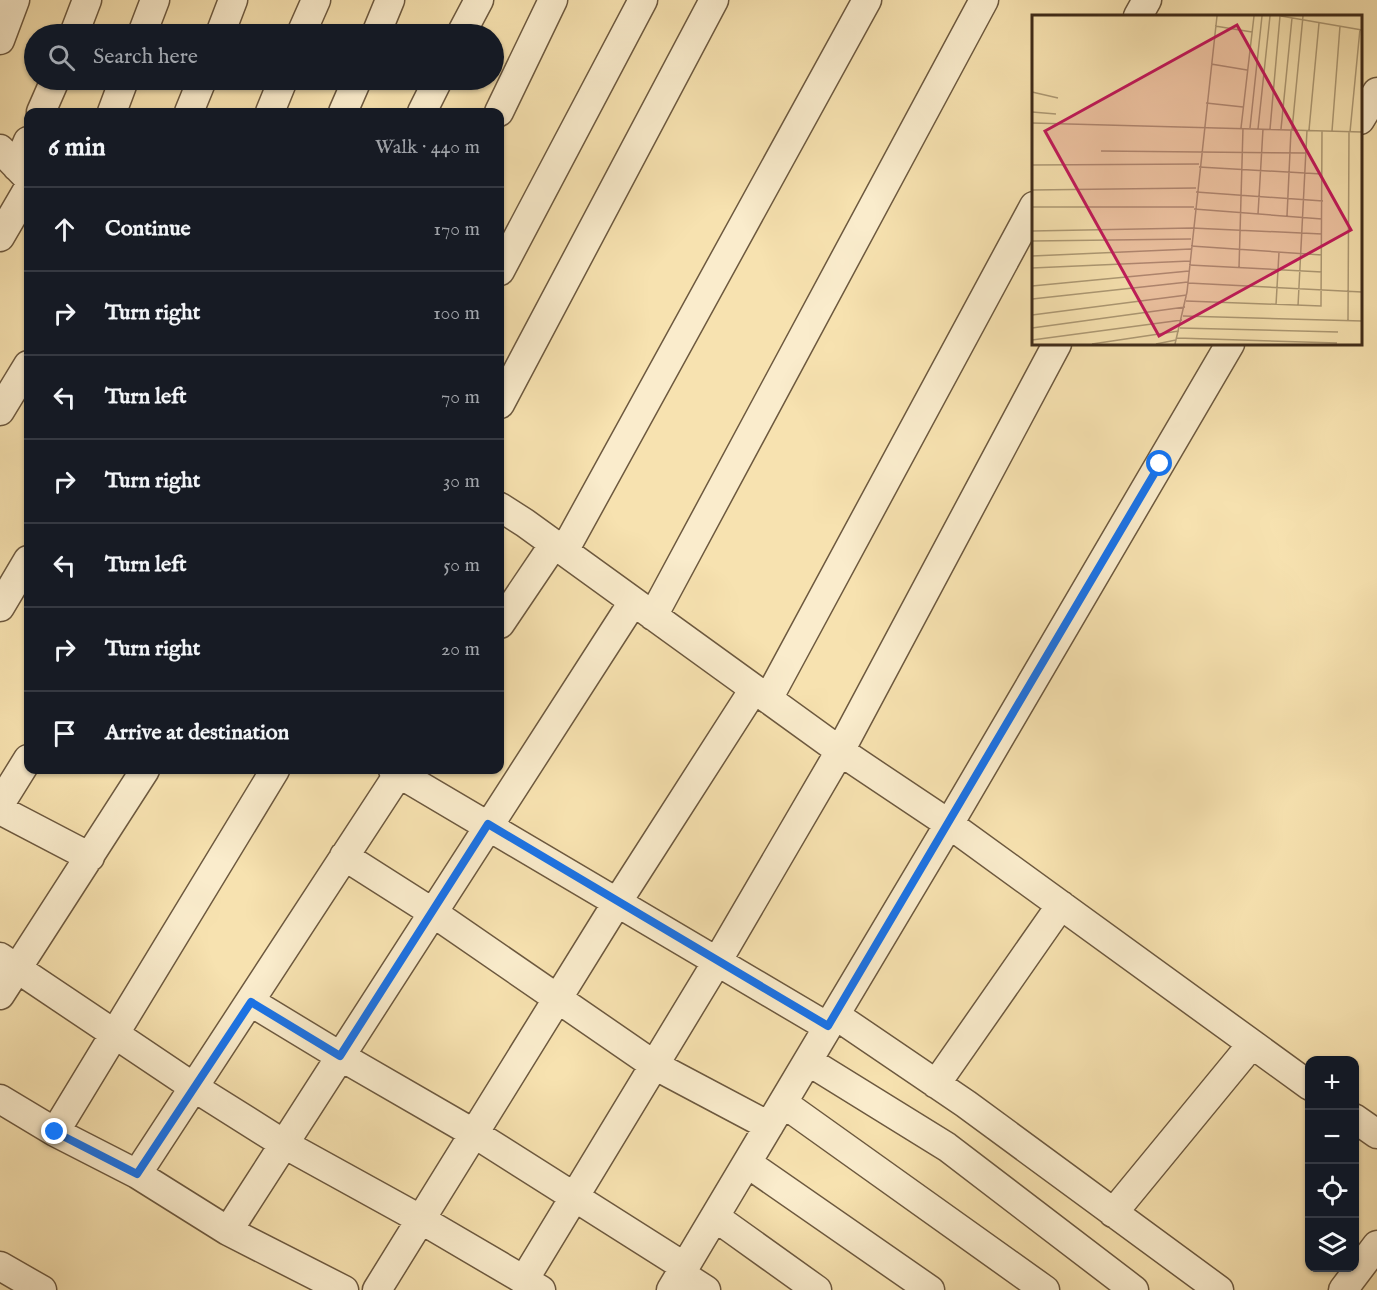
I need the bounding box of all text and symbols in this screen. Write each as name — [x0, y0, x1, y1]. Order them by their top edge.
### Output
inset map — [1032, 15, 1362, 345]
search box — [24, 24, 504, 90]
icon: search — [45, 41, 78, 74]
text: Search here — [93, 43, 198, 71]
text: 6 min — [48, 131, 106, 164]
text: Walk · 440 m — [375, 135, 480, 160]
icon: ahead — [48, 213, 81, 246]
text: Continue — [105, 215, 191, 243]
text: 170 m — [434, 217, 480, 242]
icon: right — [48, 297, 81, 330]
text: Turn right — [105, 299, 200, 327]
text: 100 m — [433, 301, 480, 326]
icon: left — [48, 381, 81, 414]
text: Turn left — [105, 383, 187, 411]
text: 70 m — [441, 385, 480, 410]
route start — [1146, 450, 1172, 476]
icon: right — [48, 465, 81, 498]
text: Turn right — [105, 467, 200, 495]
text: 30 m — [443, 469, 480, 494]
icon: left — [48, 549, 81, 582]
text: Turn left — [105, 551, 187, 579]
text: 50 m — [443, 553, 480, 578]
icon: right — [48, 633, 81, 666]
text: Turn right — [105, 635, 200, 663]
text: 20 m — [441, 637, 480, 662]
icon: arrive — [48, 717, 81, 750]
text: Arrive at destination — [105, 719, 289, 747]
map controls — [1305, 1056, 1359, 1272]
button: + — [1305, 1056, 1359, 1110]
button: − — [1305, 1110, 1359, 1164]
route end — [41, 1118, 67, 1144]
button: locate — [1305, 1164, 1359, 1218]
button: layers — [1305, 1218, 1359, 1272]

